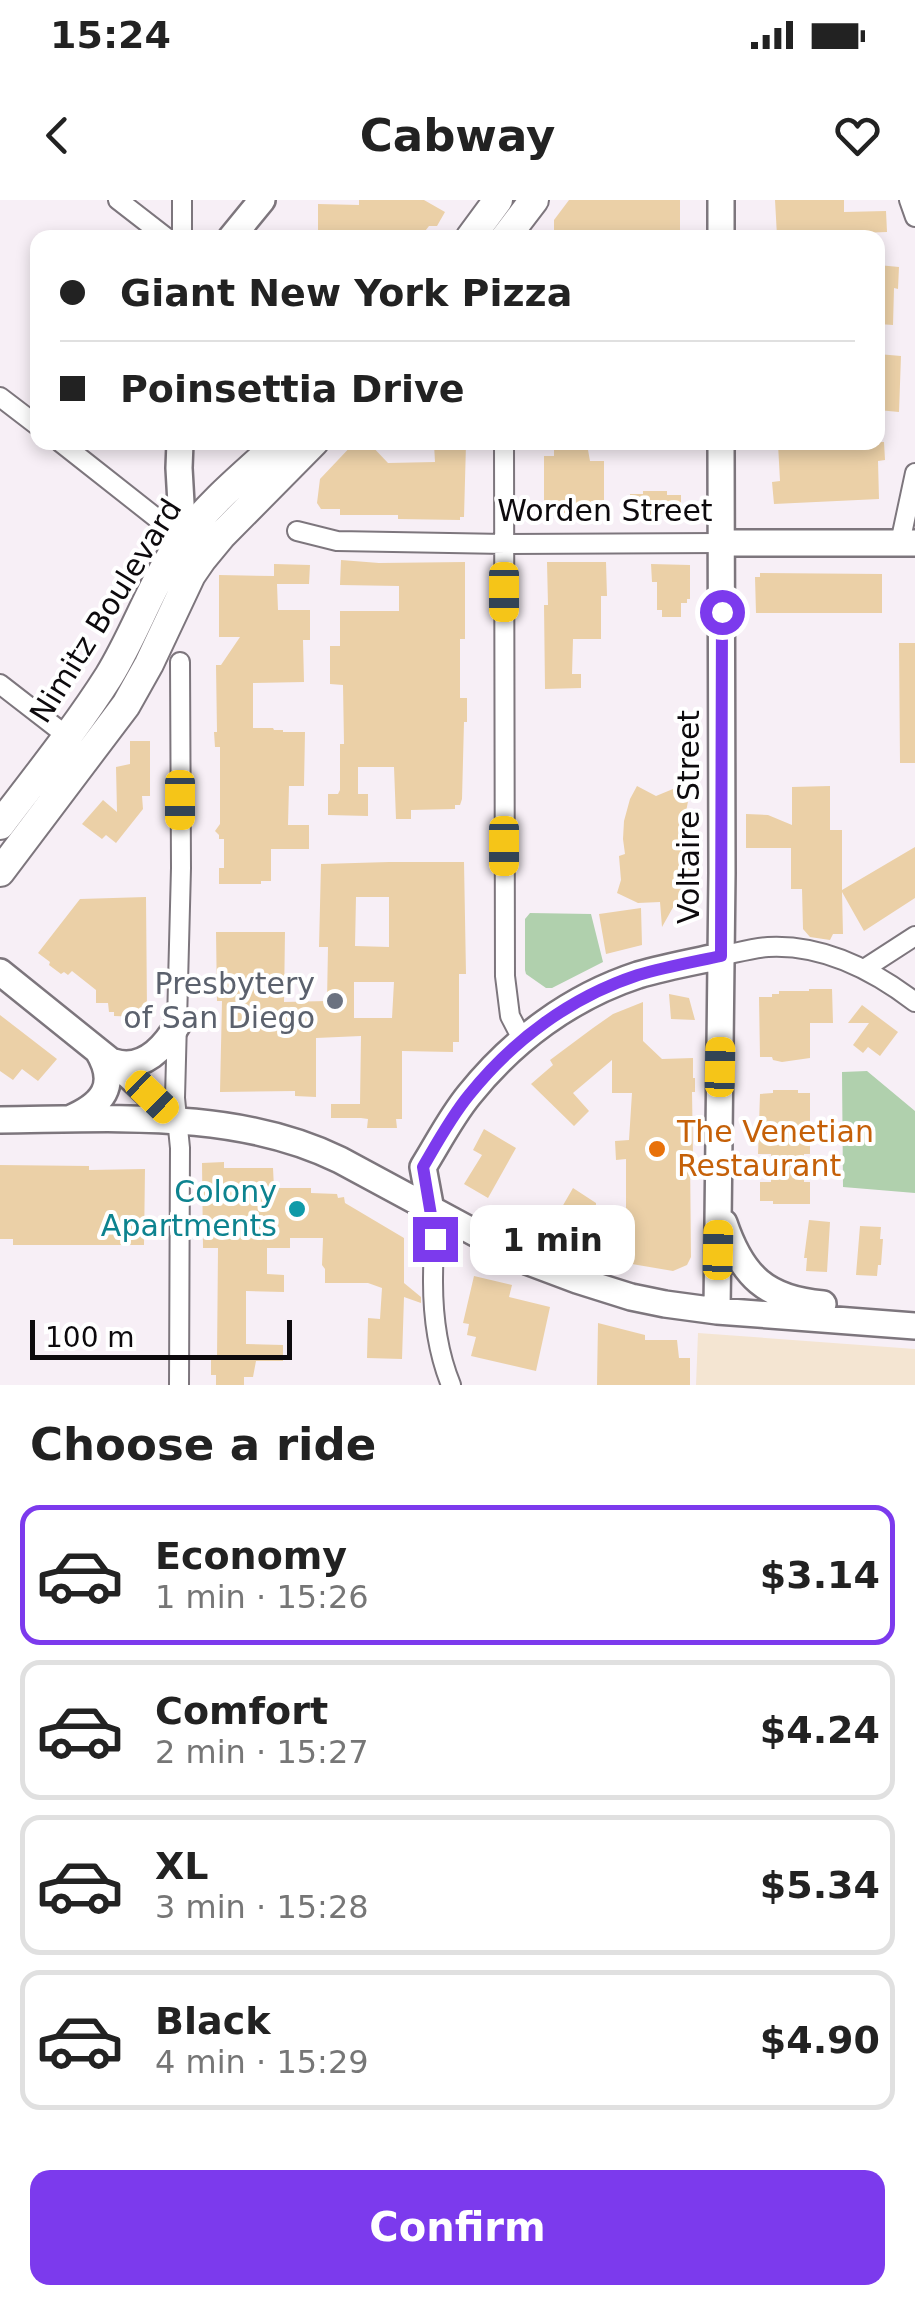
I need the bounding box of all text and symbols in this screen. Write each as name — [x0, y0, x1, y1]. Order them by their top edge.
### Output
text: 15:24 — [50, 13, 171, 57]
icon: back — [30, 108, 85, 163]
icon: heart — [830, 108, 885, 163]
text: Cabway — [360, 109, 555, 162]
text: Giant New York Pizza — [120, 271, 572, 315]
text: Poinsettia Drive — [120, 367, 465, 411]
street label: Nimitz Boulevard — [23, 492, 189, 729]
street label: Worden Street — [497, 493, 713, 528]
car — [489, 562, 519, 622]
route start — [700, 590, 745, 635]
street label: Voltaire Street — [671, 710, 706, 924]
car — [165, 770, 195, 830]
car — [489, 816, 519, 876]
place label: Presbytery of San Diego — [123, 966, 315, 1035]
marker: Presbytery of San Diego — [324, 990, 346, 1012]
car — [704, 1037, 736, 1097]
car — [120, 1065, 184, 1129]
place label: The Venetian Restaurant — [676, 1114, 874, 1183]
marker: The Venetian Restaurant — [646, 1138, 668, 1160]
place label: Colony Apartments — [101, 1174, 277, 1243]
marker: Colony Apartments — [286, 1198, 308, 1220]
callout: 1 min — [470, 1204, 635, 1274]
route end — [413, 1217, 458, 1262]
car — [702, 1220, 734, 1280]
text: 1 min — [502, 1221, 603, 1259]
scale bar — [30, 1315, 292, 1360]
text: 100 m — [45, 1321, 135, 1354]
text: Choose a ride — [30, 1418, 376, 1471]
icon: car — [35, 1530, 125, 1620]
text: Economy — [155, 1534, 347, 1578]
text: $3.14 — [760, 1553, 880, 1597]
text: 1 min · 15:26 — [155, 1578, 369, 1616]
icon: car — [35, 1685, 125, 1775]
text: Comfort — [155, 1689, 328, 1733]
text: $4.24 — [760, 1708, 880, 1752]
text: 2 min · 15:27 — [155, 1733, 369, 1771]
icon: car — [35, 1840, 125, 1930]
text: XL — [155, 1844, 209, 1888]
text: $5.34 — [760, 1863, 880, 1907]
text: 3 min · 15:28 — [155, 1888, 369, 1926]
icon: car — [35, 1995, 125, 2085]
text: Black — [155, 1999, 270, 2043]
text: $4.90 — [760, 2018, 880, 2062]
text: 4 min · 15:29 — [155, 2043, 369, 2081]
button: Confirm — [30, 2170, 885, 2285]

